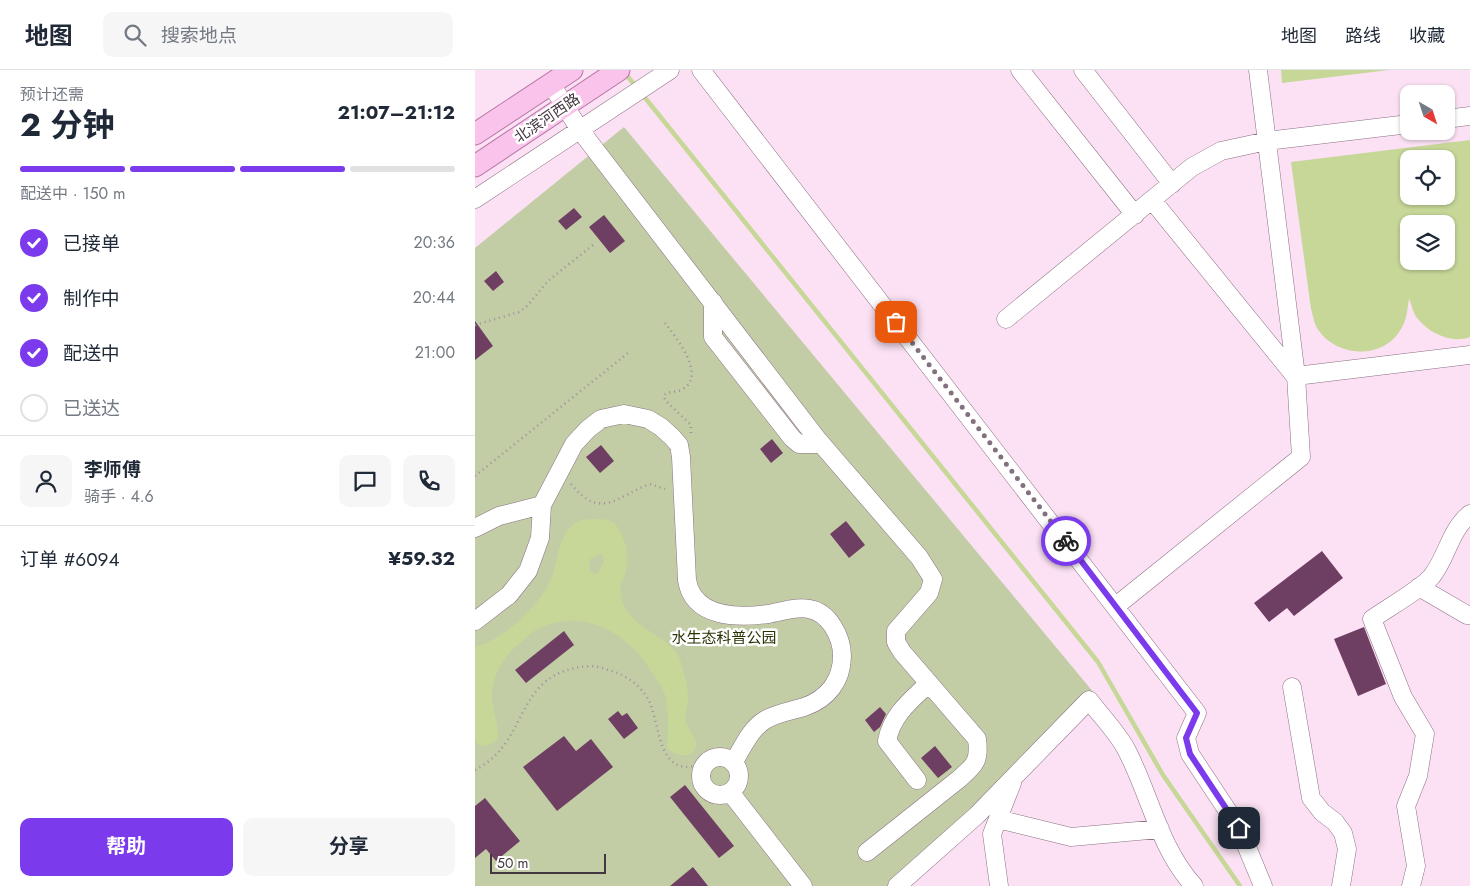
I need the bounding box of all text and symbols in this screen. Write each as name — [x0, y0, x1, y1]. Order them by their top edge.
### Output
search box — [103, 12, 453, 57]
text: 地图 — [25, 18, 73, 53]
icon: search — [121, 21, 149, 49]
text: 搜索地点 — [161, 22, 237, 49]
text: 地图 — [1281, 23, 1317, 49]
text: 路线 — [1345, 23, 1381, 49]
text: 收藏 — [1409, 23, 1445, 49]
text: 预计还需 — [20, 83, 84, 106]
north arrow — [1400, 85, 1455, 140]
map controls — [1400, 85, 1455, 270]
street label: 北滨河西路 — [510, 88, 584, 148]
text: 21:07–21:12 — [337, 99, 455, 126]
text: 2 分钟 — [20, 102, 115, 148]
button: locate — [1400, 150, 1455, 205]
text: 配送中 · 150 m — [20, 182, 126, 205]
button: layers — [1400, 215, 1455, 270]
icon: check — [20, 229, 48, 257]
text: 已接单 — [63, 230, 120, 257]
text: 20:36 — [414, 231, 455, 254]
icon: check — [20, 284, 48, 312]
text: 制作中 — [63, 285, 120, 312]
text: 20:44 — [413, 286, 455, 309]
pin — [875, 301, 917, 343]
icon: bag — [882, 308, 910, 336]
icon: check — [20, 339, 48, 367]
text: 配送中 — [63, 340, 120, 367]
text: 21:00 — [415, 341, 455, 364]
text: 已送达 — [63, 395, 120, 422]
button: person — [20, 455, 72, 507]
button: chat — [339, 455, 391, 507]
button: phone — [403, 455, 455, 507]
text: 李师傅 — [84, 456, 141, 483]
text: 骑手 · 4.6 — [84, 485, 154, 508]
courier — [1041, 516, 1091, 566]
icon: bike — [1052, 527, 1080, 555]
text: ¥59.32 — [388, 545, 455, 572]
text: 订单 #6094 — [20, 546, 120, 573]
park label: 水生态科普公园 — [671, 627, 777, 649]
pin — [1218, 807, 1260, 849]
icon: home — [1225, 814, 1253, 842]
button: 帮助 — [20, 818, 233, 876]
button: 分享 — [243, 818, 455, 876]
scale bar — [490, 851, 606, 874]
text: 50 m — [497, 853, 528, 873]

